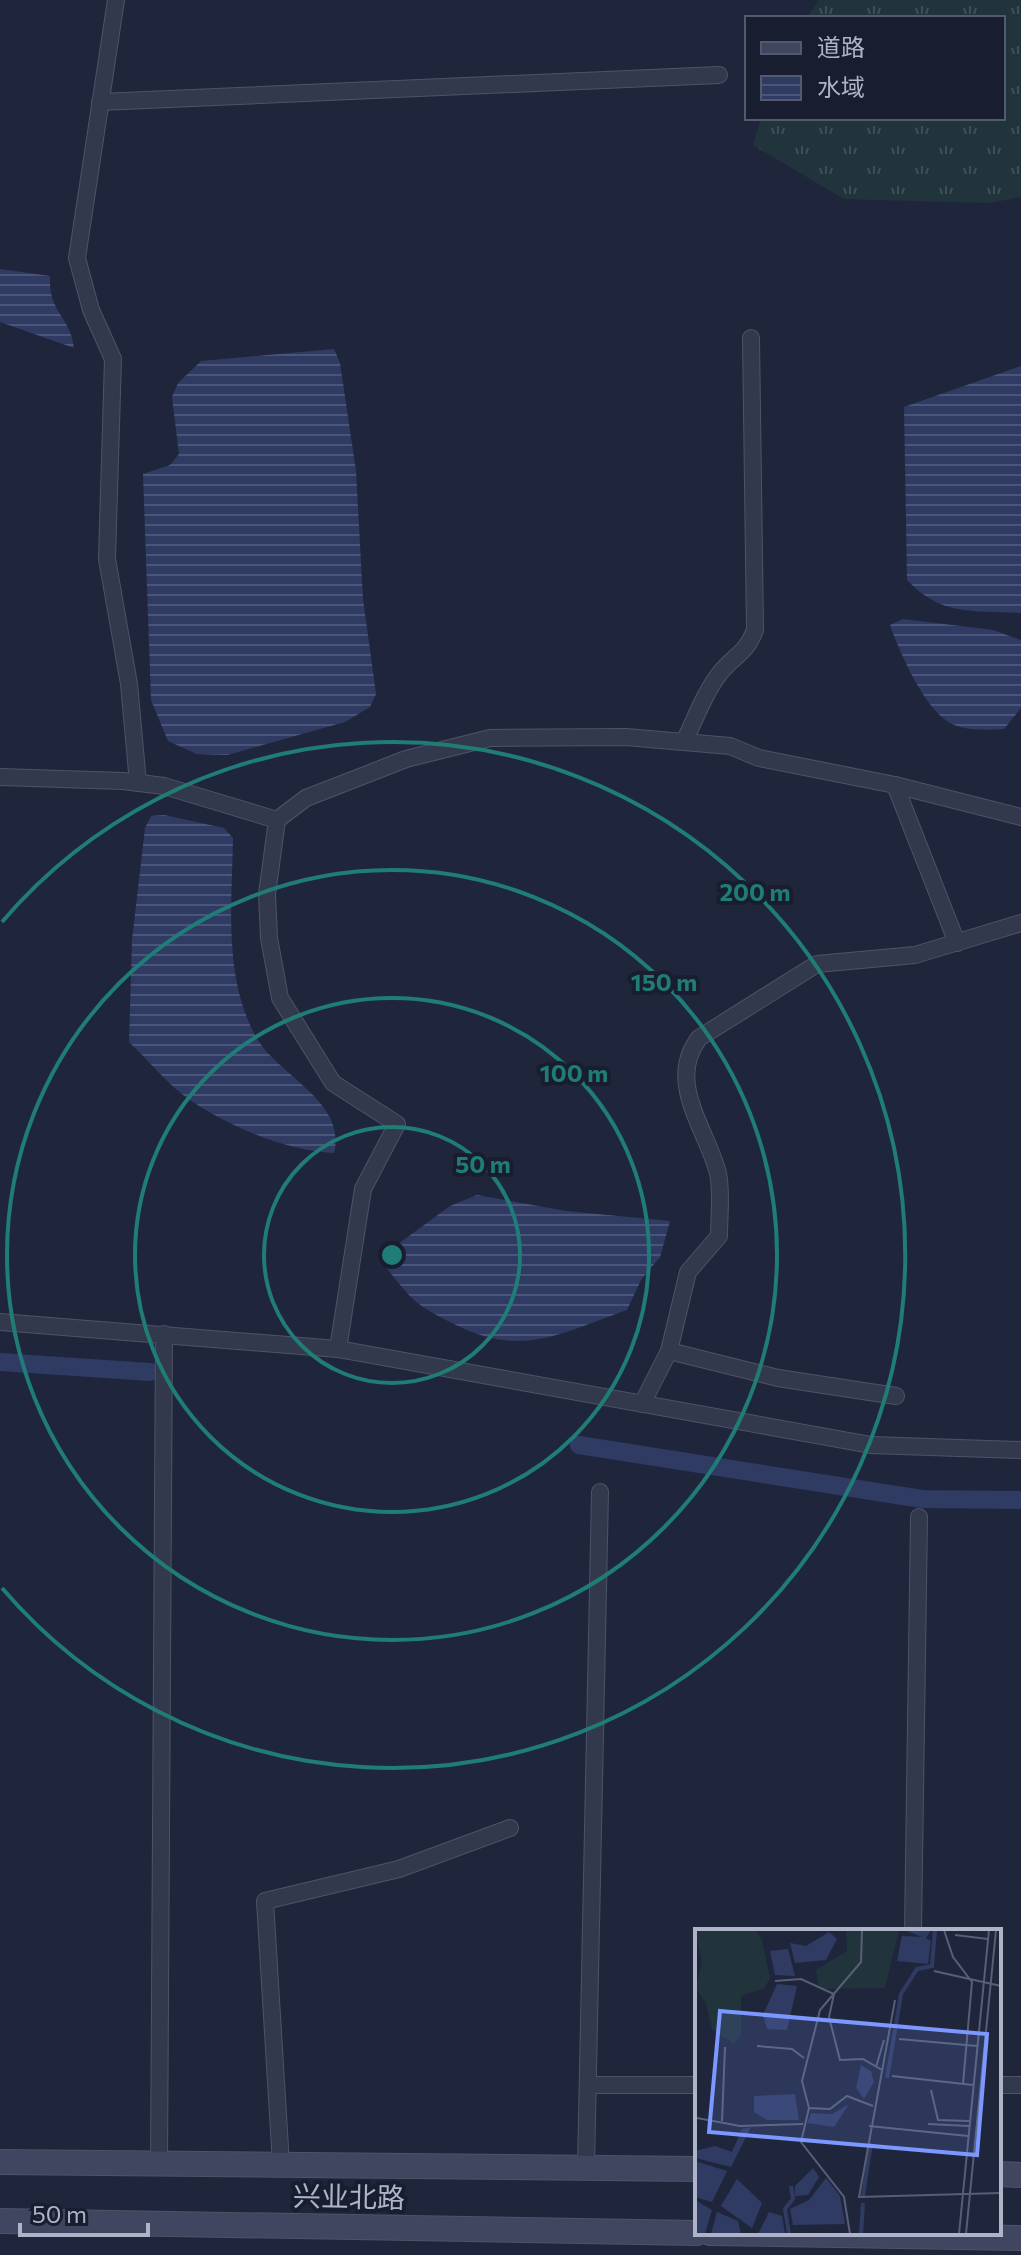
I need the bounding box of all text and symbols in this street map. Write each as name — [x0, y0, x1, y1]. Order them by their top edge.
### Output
legend — [745, 16, 1005, 120]
text: 道路 — [817, 32, 865, 61]
text: 水域 — [817, 72, 865, 101]
text: 200 m — [720, 877, 790, 906]
text: 150 m — [631, 967, 697, 996]
text: 100 m — [540, 1058, 608, 1087]
text: 50 m — [455, 1149, 511, 1178]
centre of rings — [378, 1241, 406, 1269]
inset map — [695, 1929, 1001, 2235]
street label: 兴业北路 — [293, 2178, 405, 2214]
scale bar — [20, 2187, 148, 2237]
text: 50 m — [32, 2199, 87, 2228]

